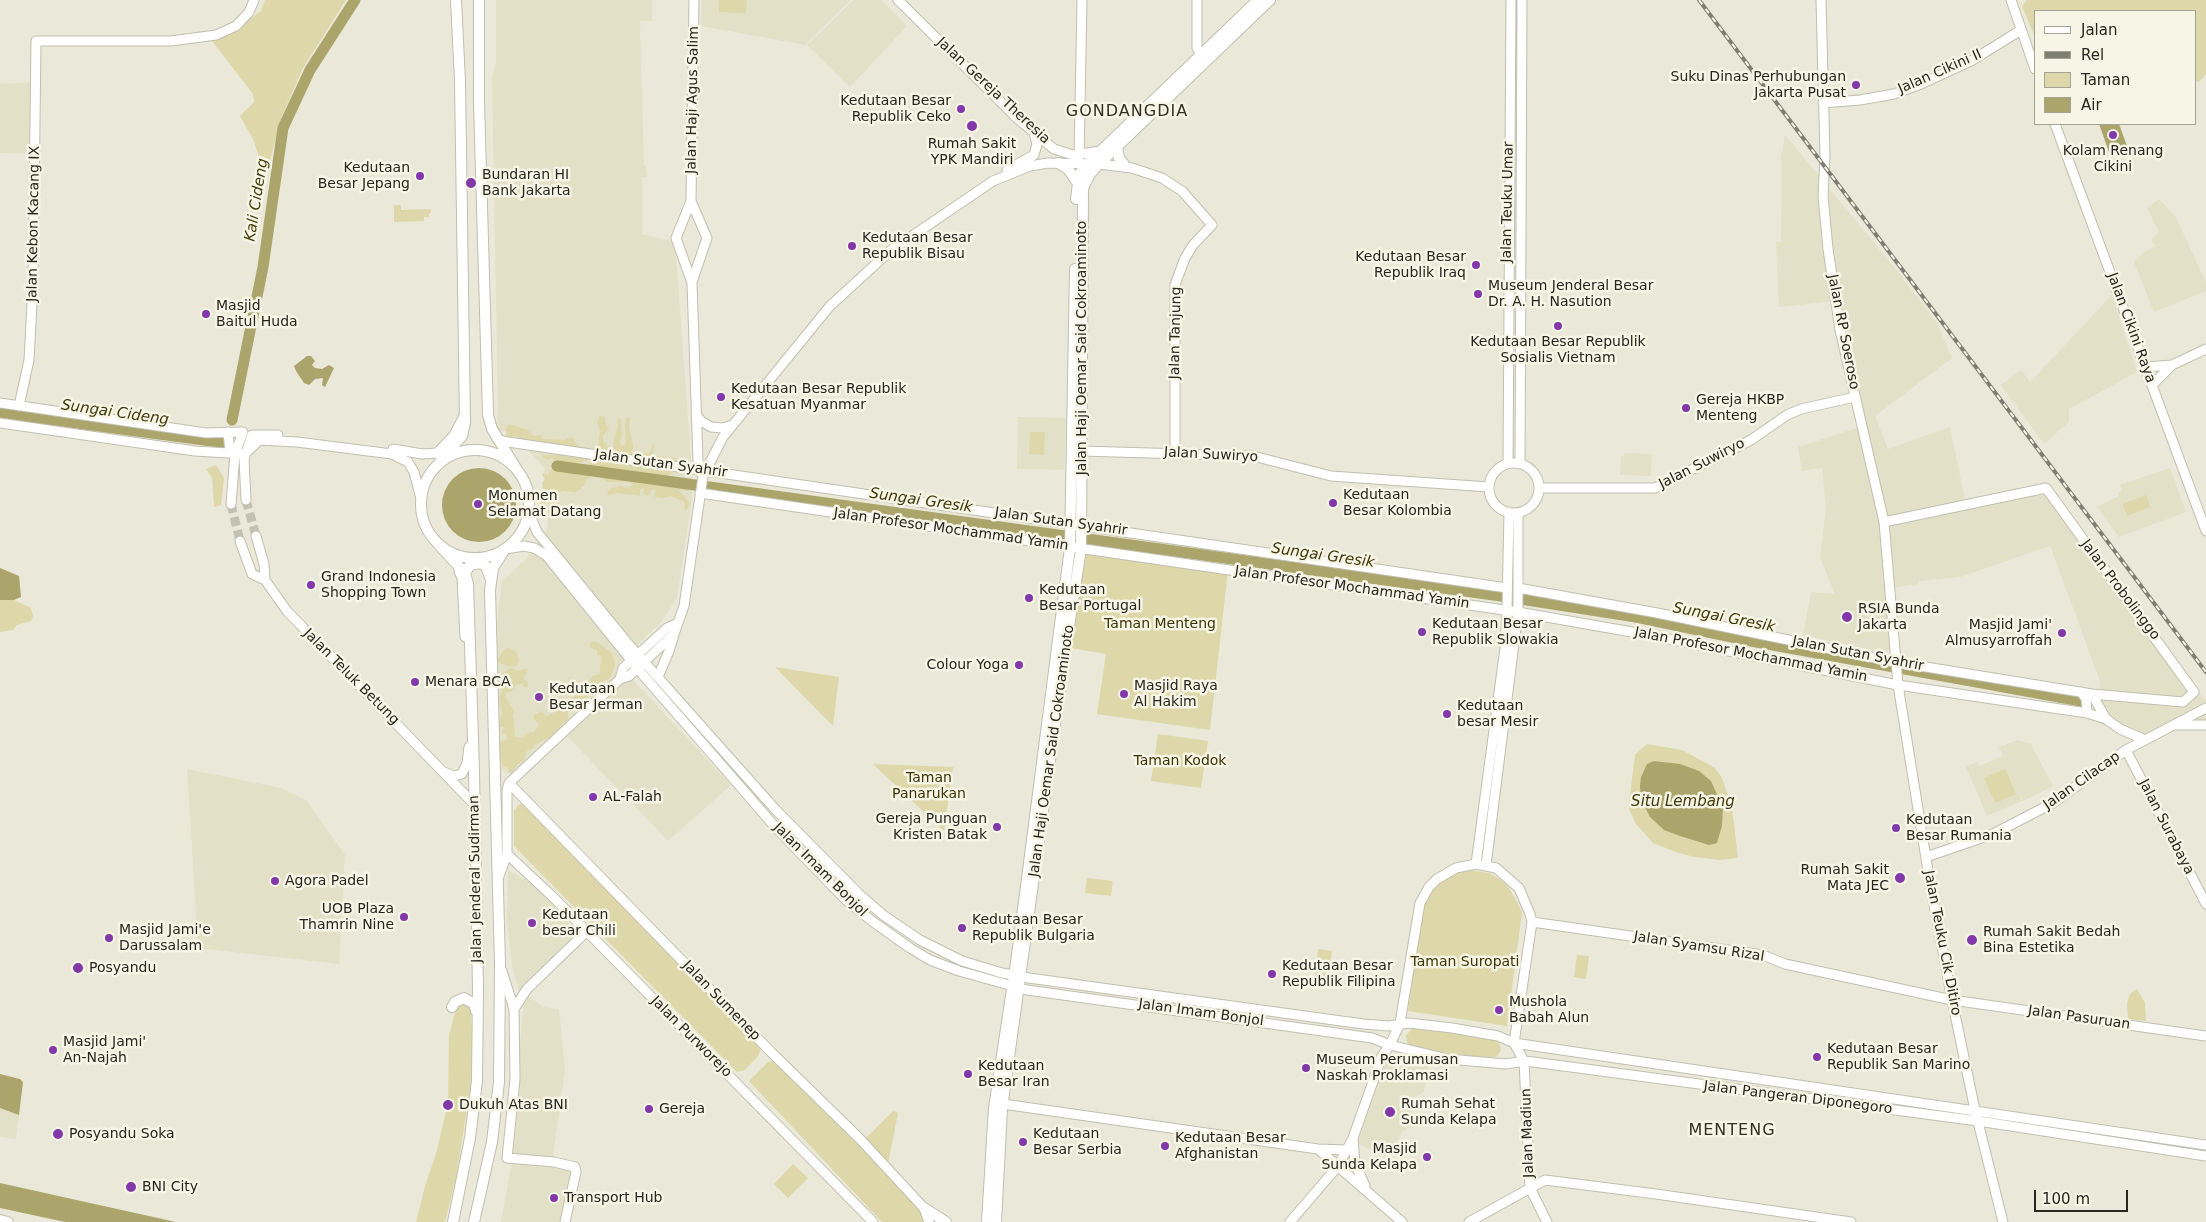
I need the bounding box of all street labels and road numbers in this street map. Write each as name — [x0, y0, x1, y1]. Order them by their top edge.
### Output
street label: Jalan Haji Agus Salim — [683, 26, 703, 174]
street label: Jalan Gereja Theresia — [933, 34, 1053, 148]
street label: Jalan Cikini II — [1896, 46, 1984, 98]
street label: Jalan Teuku Umar — [1499, 141, 1517, 263]
street label: Jalan Kebon Kacang IX — [24, 146, 44, 302]
street label: Jalan Haji Oemar Said Cokroaminoto — [1074, 221, 1090, 475]
street label: Jalan Cikini Raya — [2103, 271, 2159, 385]
street label: Jalan RP Soeroso — [1824, 273, 1862, 391]
street label: Jalan Tanjung — [1167, 287, 1185, 379]
street label: Jalan Suwiryo — [1656, 435, 1748, 493]
street label: Jalan Suwiryo — [1164, 444, 1258, 466]
street label: Jalan Sutan Syahrir — [594, 446, 728, 482]
street label: Jalan Sutan Syahrir — [994, 504, 1128, 540]
street label: Jalan Profesor Mochammad Yamin — [833, 505, 1069, 555]
street label: Jalan Probolinggo — [2077, 537, 2163, 643]
street label: Jalan Profesor Mochammad Yamin — [1234, 563, 1470, 613]
street label: Jalan Haji Oemar Said Cokroaminoto — [1026, 624, 1078, 878]
street label: Jalan Profesor Mochammad Yamin — [1633, 624, 1869, 686]
street label: Jalan Teluk Betung — [299, 625, 403, 729]
street label: Jalan Sutan Syahrir — [1791, 633, 1925, 675]
street label: Jalan Cilacap — [2040, 748, 2124, 814]
street label: Jalan Surabaya — [2135, 776, 2197, 878]
street label: Jalan Jenderal Sudirman — [466, 795, 486, 963]
street label: Jalan Imam Bonjol — [769, 819, 871, 921]
street label: Jalan Teuku Cik Ditiro — [1920, 869, 1964, 1017]
street label: Jalan Syamsu Rizal — [1633, 928, 1765, 966]
street label: Jalan Sumenep — [679, 957, 763, 1045]
street label: Jalan Purworejo — [647, 993, 735, 1081]
street label: Jalan Imam Bonjol — [1137, 996, 1265, 1030]
street label: Jalan Pasuruan — [2027, 1003, 2131, 1033]
street label: Jalan Pangeran Diponegoro — [1703, 1078, 1893, 1118]
street label: Jalan Madiun — [1518, 1088, 1538, 1178]

